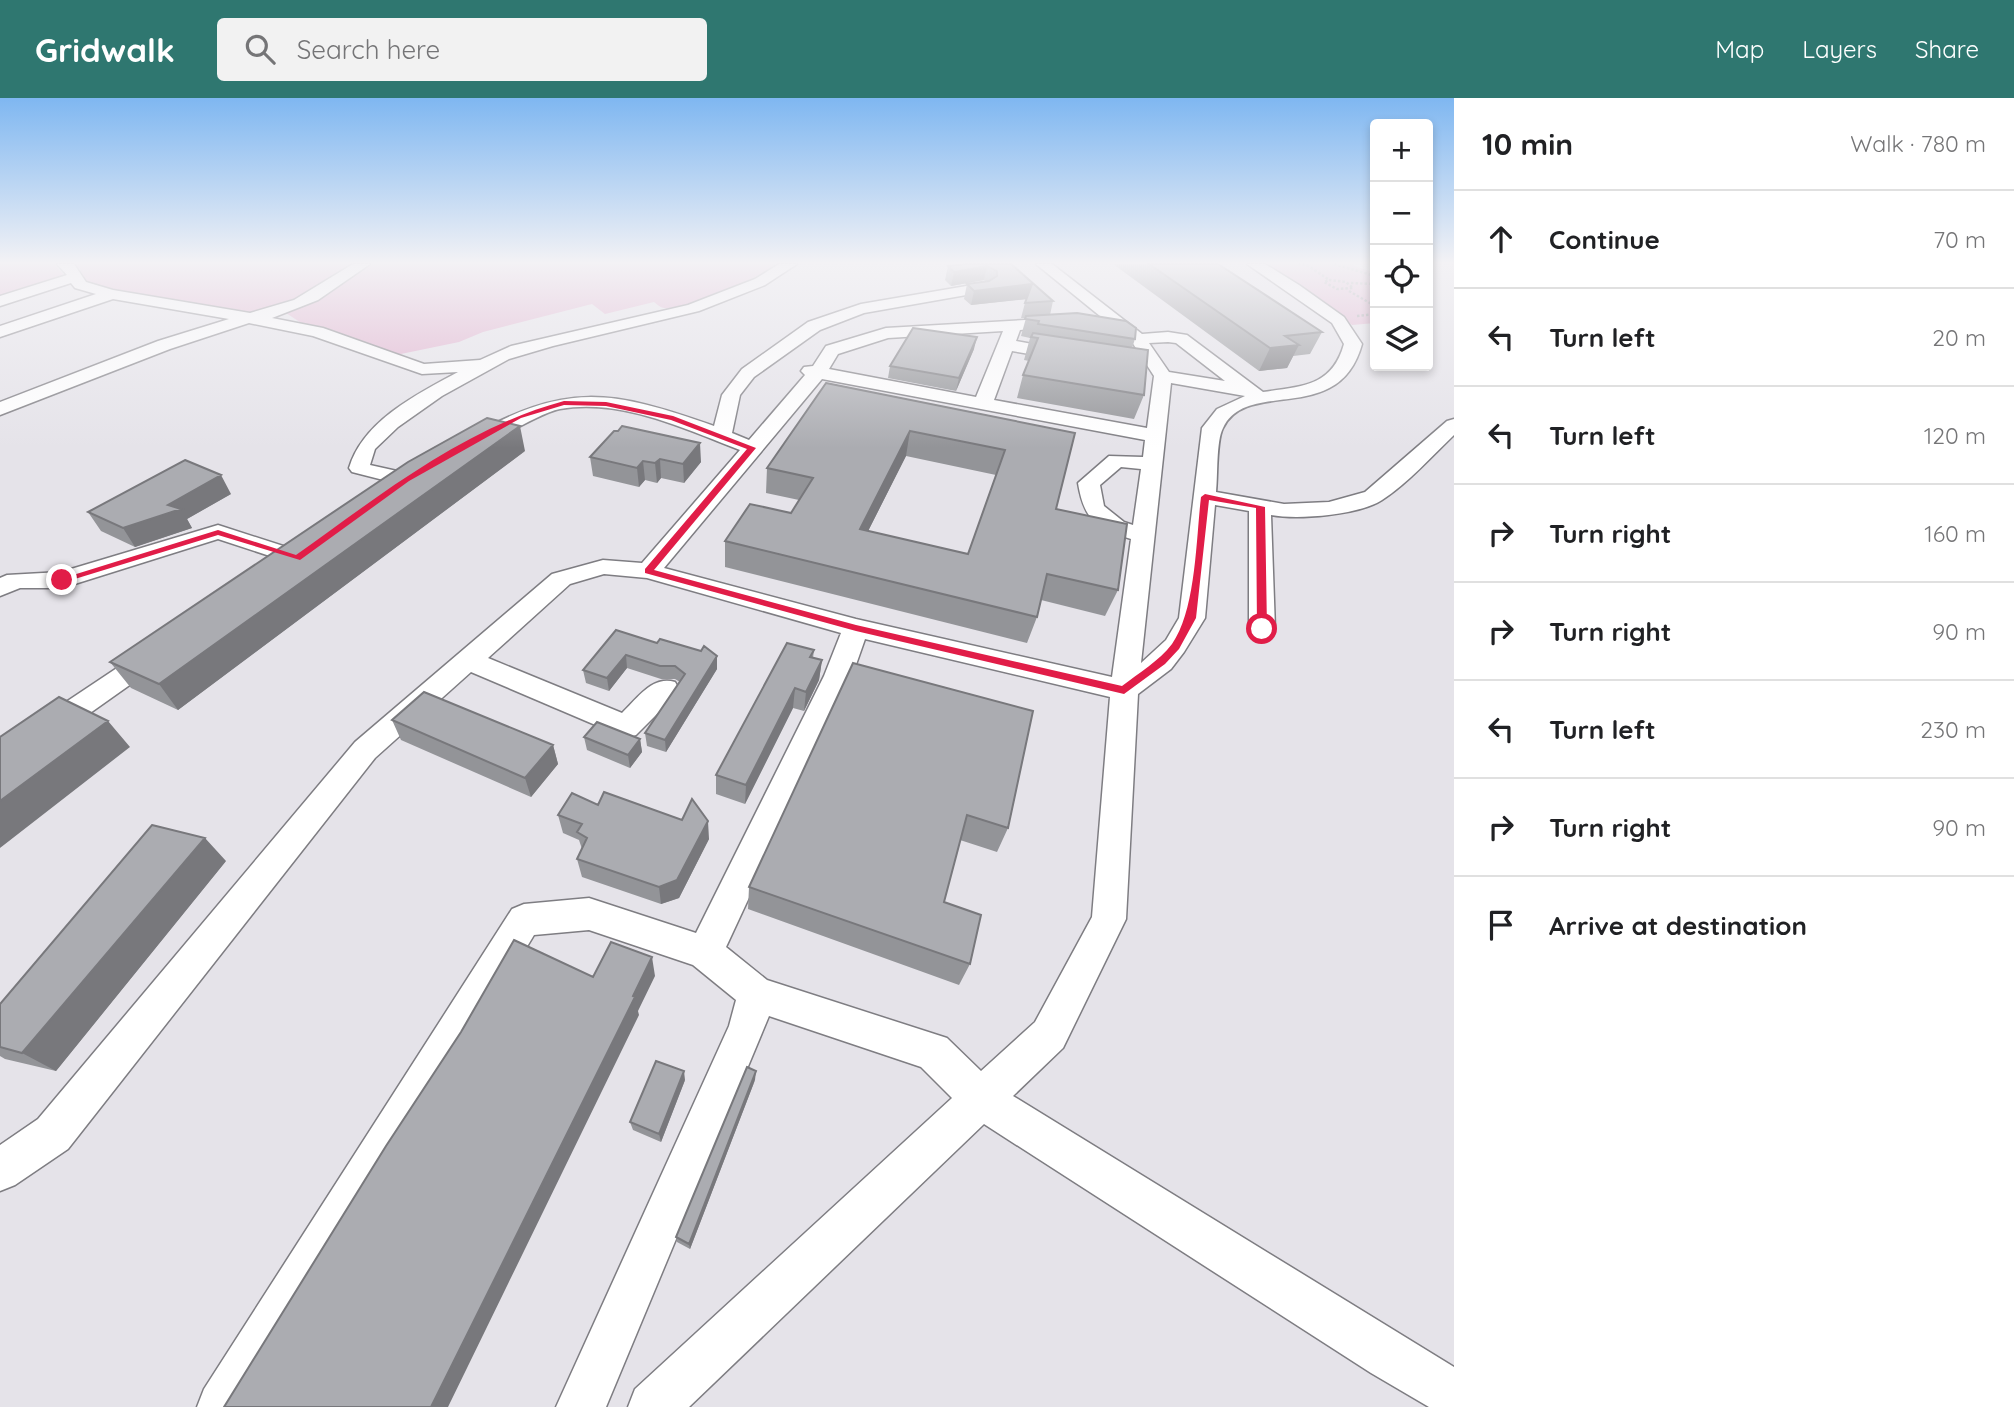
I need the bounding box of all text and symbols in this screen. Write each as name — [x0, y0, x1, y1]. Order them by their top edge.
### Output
search box — [217, 18, 707, 81]
text: Gridwalk — [35, 29, 175, 70]
icon: search — [241, 30, 279, 68]
text: Search here — [297, 33, 440, 66]
text: Map — [1715, 34, 1764, 64]
text: Layers — [1802, 34, 1877, 64]
text: Share — [1915, 34, 1979, 64]
map controls — [1370, 119, 1433, 371]
button: + — [1370, 119, 1433, 182]
text: 10 min — [1482, 125, 1573, 163]
text: Walk · 780 m — [1850, 129, 1986, 158]
button: − — [1370, 182, 1433, 245]
icon: ahead — [1482, 220, 1520, 258]
text: Continue — [1549, 223, 1660, 256]
text: 70 m — [1933, 225, 1986, 254]
button: locate — [1370, 245, 1433, 308]
button: layers — [1370, 308, 1433, 371]
icon: left — [1482, 318, 1520, 356]
text: Turn left — [1549, 321, 1656, 354]
text: 20 m — [1932, 323, 1986, 352]
icon: left — [1482, 416, 1520, 454]
text: Turn left — [1549, 419, 1656, 452]
text: 120 m — [1924, 421, 1986, 450]
icon: right — [1482, 514, 1520, 552]
text: Turn right — [1549, 517, 1671, 550]
text: 160 m — [1924, 519, 1986, 548]
route end — [46, 564, 77, 595]
icon: right — [1482, 612, 1520, 650]
route start — [1246, 613, 1277, 644]
text: Turn right — [1549, 615, 1671, 648]
text: 90 m — [1932, 617, 1986, 646]
icon: left — [1482, 710, 1520, 748]
text: Turn left — [1549, 713, 1656, 746]
text: 230 m — [1920, 715, 1986, 744]
icon: right — [1482, 808, 1520, 846]
text: Turn right — [1549, 811, 1671, 844]
text: 90 m — [1932, 813, 1986, 842]
icon: arrive — [1482, 906, 1520, 944]
text: Arrive at destination — [1549, 909, 1807, 942]

